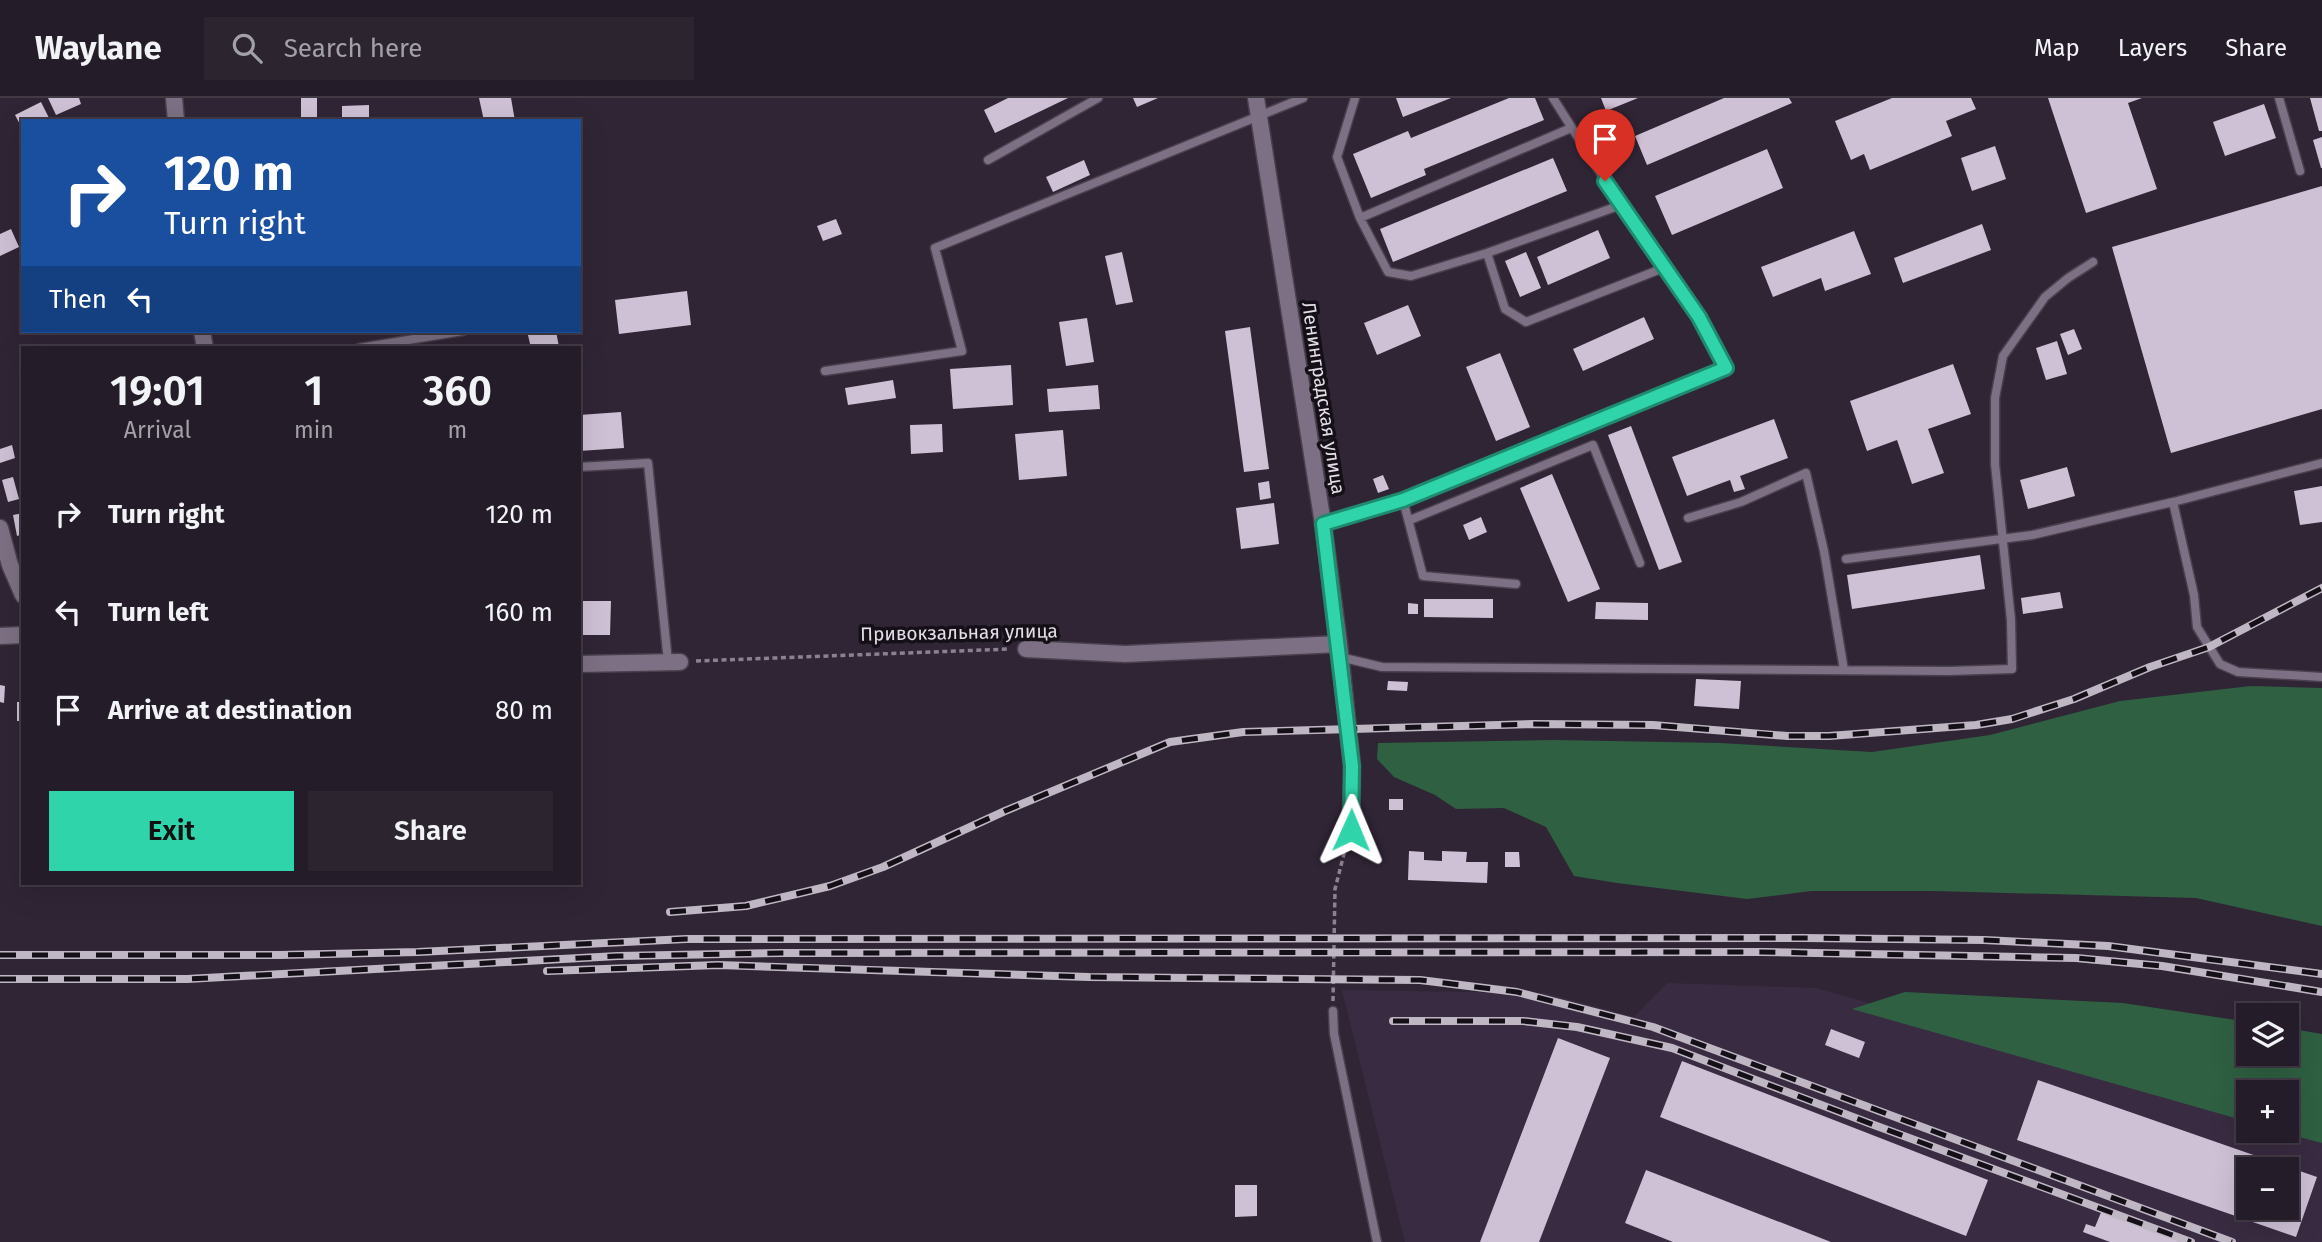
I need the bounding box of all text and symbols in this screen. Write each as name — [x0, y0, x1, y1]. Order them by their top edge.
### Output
search box — [204, 17, 694, 80]
text: Waylane — [35, 28, 162, 68]
icon: search — [228, 29, 266, 67]
text: Search here — [284, 33, 423, 64]
text: Map — [2034, 34, 2080, 62]
text: Layers — [2118, 34, 2187, 62]
text: Share — [2225, 34, 2287, 62]
pin — [1575, 109, 1635, 181]
icon: arrive — [1586, 120, 1624, 158]
text: 120 m — [164, 144, 294, 203]
icon: right — [49, 147, 140, 238]
text: Turn right — [164, 204, 306, 242]
icon: left — [121, 280, 159, 318]
text: Then — [49, 284, 107, 315]
street label: Ленинградская улица — [1297, 300, 1350, 496]
text: 19:01 — [110, 366, 205, 416]
text: 1 — [304, 366, 323, 416]
text: 360 — [423, 366, 492, 416]
text: Arrival — [124, 416, 191, 444]
text: min — [294, 416, 334, 444]
text: m — [447, 416, 467, 444]
icon: right — [49, 495, 87, 533]
text: Turn right — [108, 499, 225, 530]
text: 120 m — [485, 499, 553, 530]
icon: left — [49, 593, 87, 631]
text: Turn left — [108, 597, 209, 628]
text: 160 m — [484, 597, 553, 628]
street label: Привокзальная улица — [860, 619, 1058, 646]
icon: arrive — [49, 691, 87, 729]
text: Arrive at destination — [108, 695, 352, 726]
text: 80 m — [495, 695, 553, 726]
button: Exit — [49, 791, 294, 871]
button: Share — [308, 791, 553, 871]
position arrow — [1314, 793, 1388, 867]
map controls — [2236, 1003, 2299, 1220]
button: layers — [2236, 1003, 2299, 1066]
button: + — [2236, 1080, 2299, 1143]
button: − — [2236, 1157, 2299, 1220]

